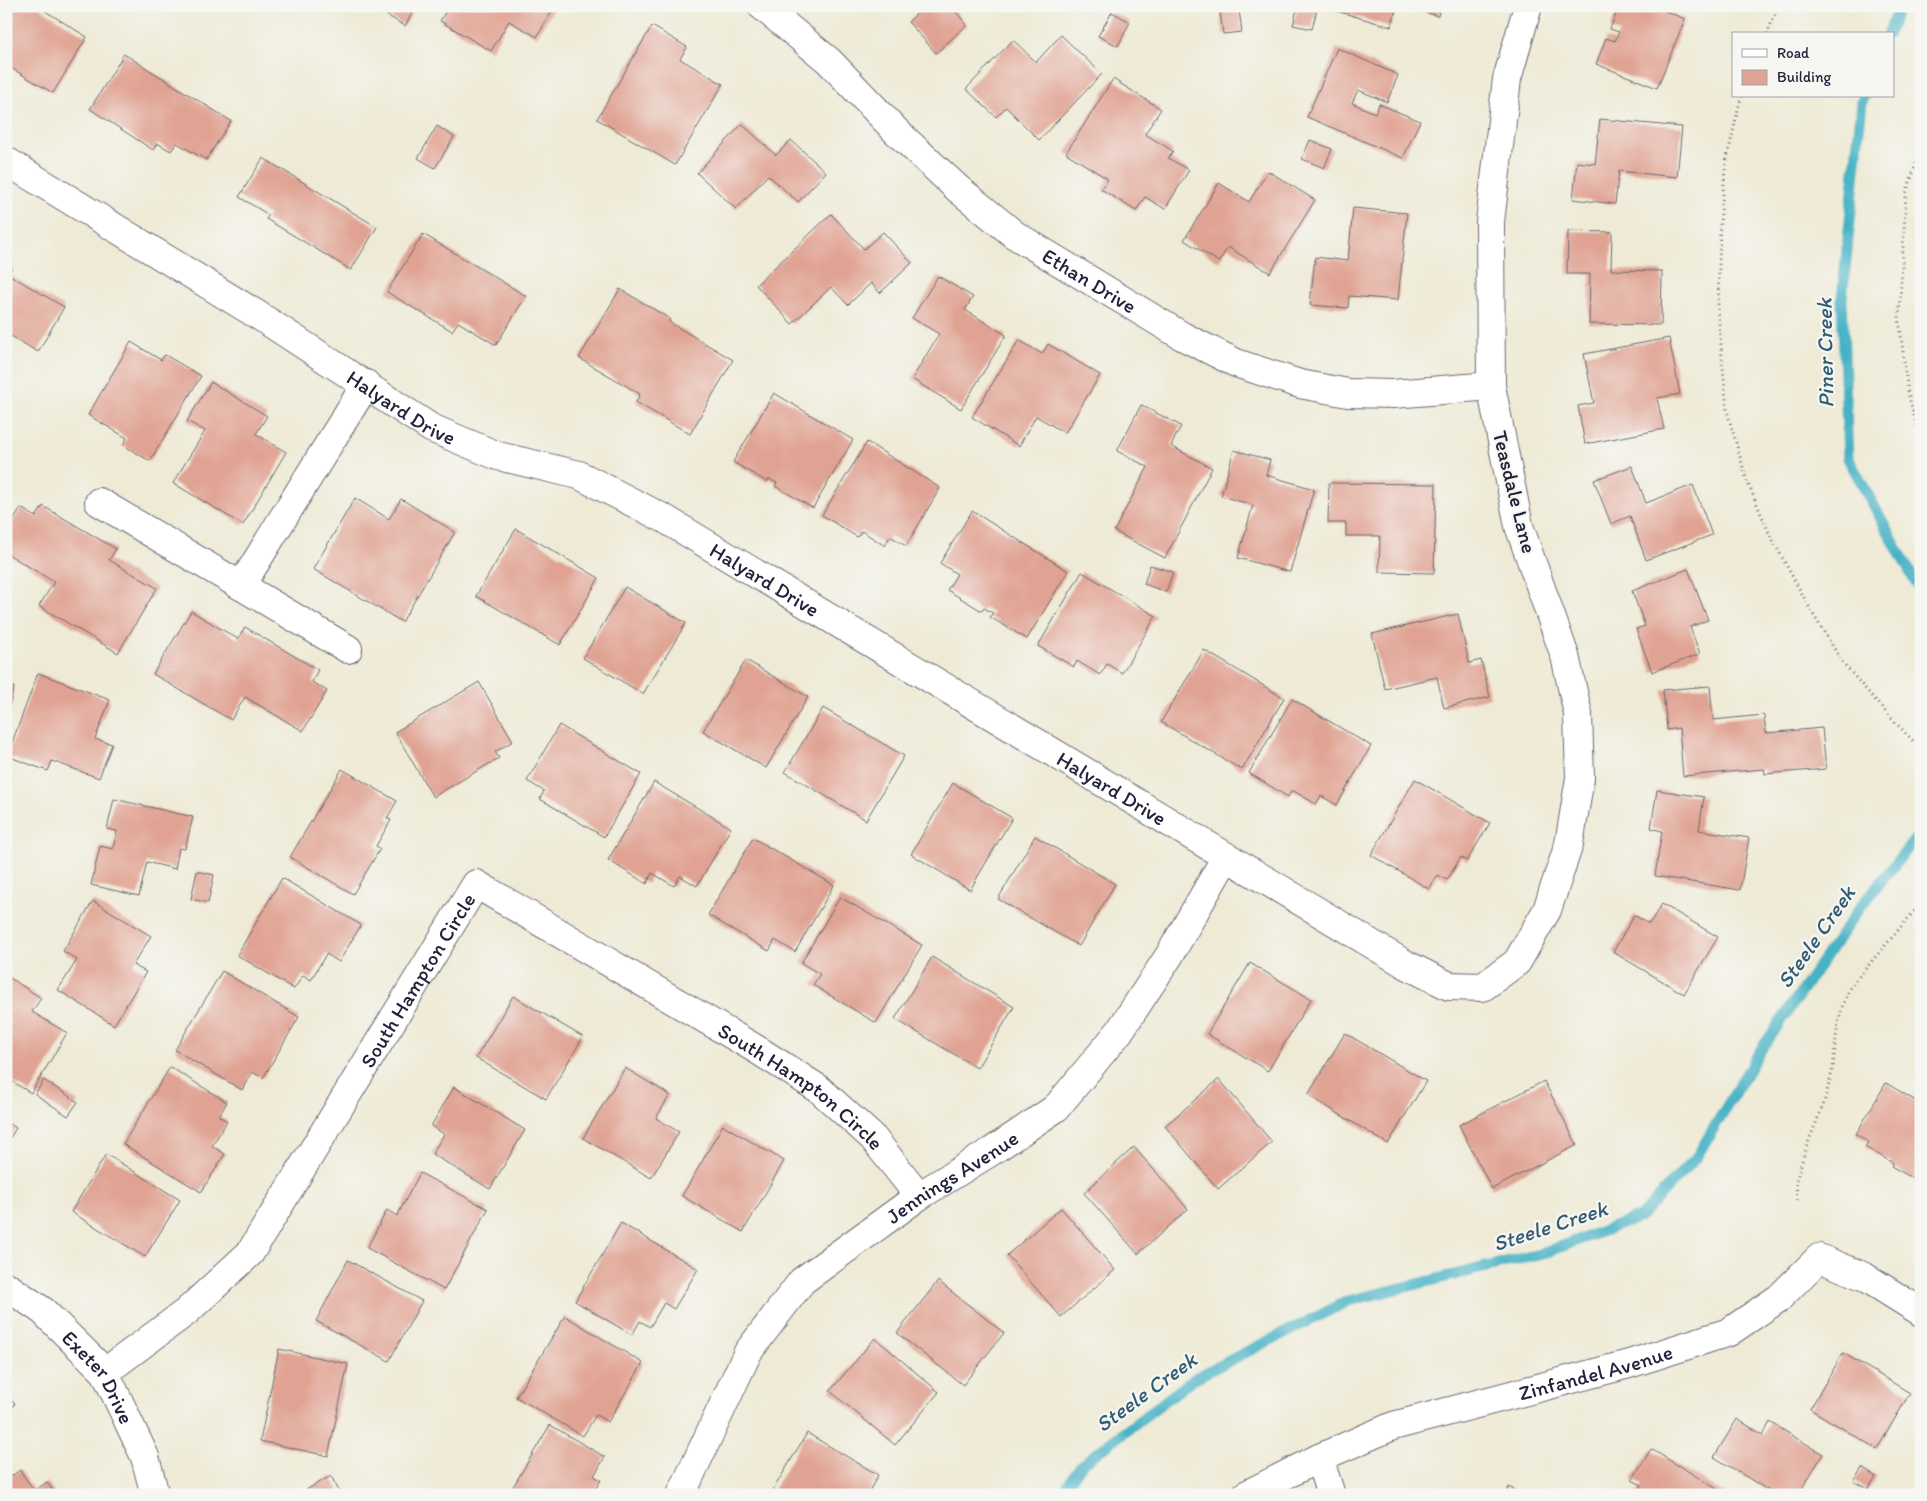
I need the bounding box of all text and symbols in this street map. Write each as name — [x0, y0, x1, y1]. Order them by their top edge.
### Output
legend — [1732, 32, 1894, 98]
text: Road — [1777, 44, 1810, 62]
text: Building — [1777, 68, 1831, 86]
street label: Ethan Drive — [1038, 242, 1141, 318]
water label: Piner Creek — [1811, 296, 1839, 408]
street label: Halyard Drive — [342, 364, 460, 449]
street label: Teasdale Lane — [1488, 428, 1542, 556]
street label: Halyard Drive — [706, 537, 824, 622]
street label: Halyard Drive — [1053, 745, 1171, 830]
water label: Steele Creek — [1771, 879, 1862, 993]
street label: South Hampton Circle — [354, 888, 480, 1072]
street label: South Hampton Circle — [714, 1017, 890, 1154]
street label: Jennings Avenue — [881, 1125, 1023, 1228]
water label: Steele Creek — [1489, 1194, 1612, 1257]
street label: Exeter Drive — [57, 1325, 140, 1427]
street label: Zinfandel Avenue — [1516, 1338, 1675, 1405]
water label: Steele Creek — [1090, 1345, 1203, 1438]

